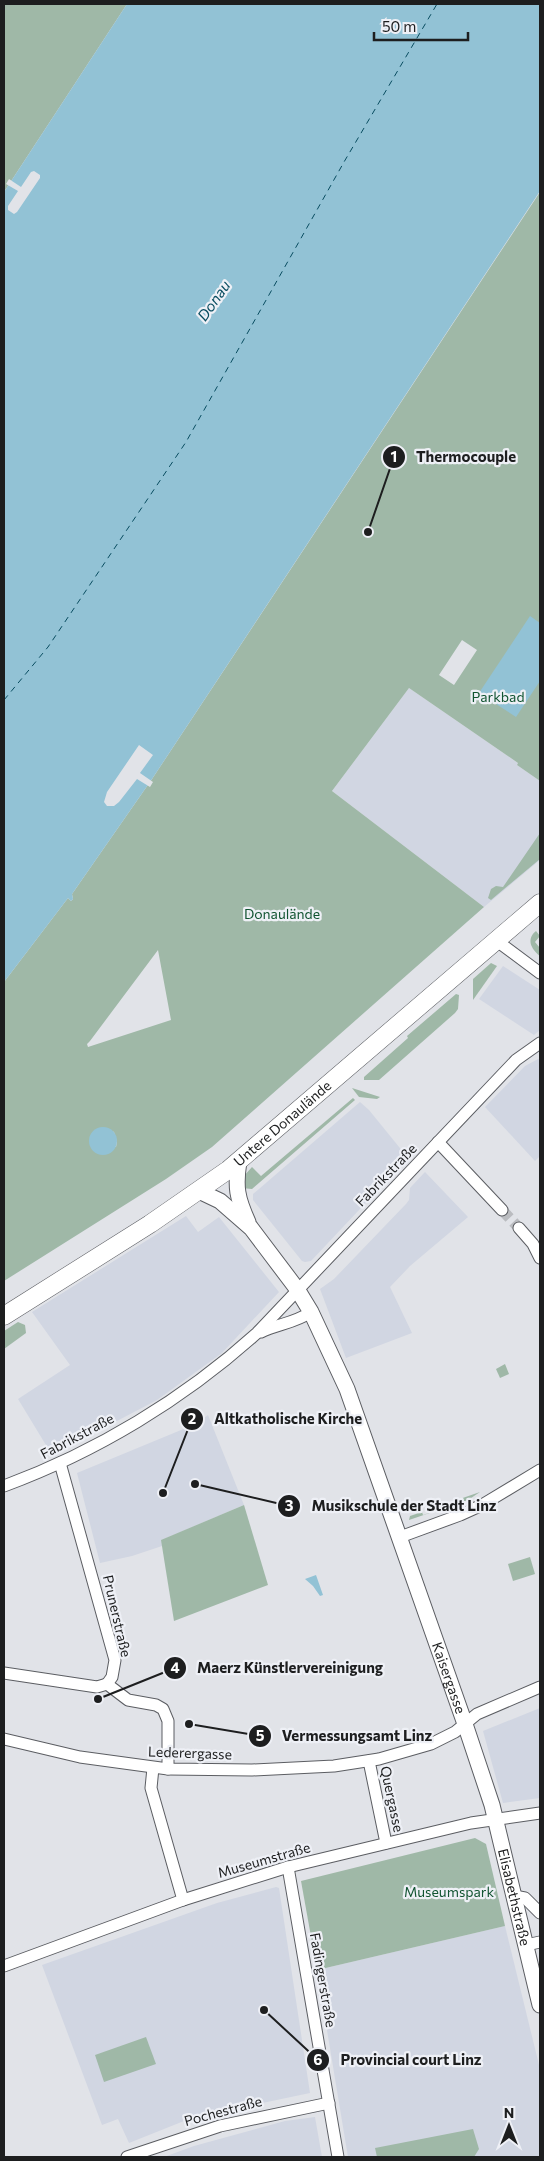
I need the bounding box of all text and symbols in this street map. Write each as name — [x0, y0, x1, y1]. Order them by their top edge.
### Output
scale bar — [374, 10, 468, 42]
text: 50 m — [382, 17, 416, 35]
water label: Donau — [193, 276, 234, 324]
callout: Thermocouple — [381, 442, 526, 472]
text: 1 — [391, 447, 397, 465]
text: Thermocouple — [416, 447, 516, 465]
park label: Parkbad — [472, 688, 524, 705]
park label: Donaulände — [244, 905, 320, 922]
street label: Untere Donaulände — [230, 1077, 334, 1170]
street label: Fabrikstraße — [351, 1140, 420, 1210]
callout: Altkatholische Kirche — [179, 1404, 372, 1434]
street label: Fabrikstraße — [37, 1409, 116, 1462]
text: 2 — [188, 1409, 196, 1427]
text: Altkatholische Kirche — [214, 1409, 362, 1427]
callout: Musikschule der Stadt Linz — [277, 1491, 507, 1521]
text: 3 — [285, 1496, 294, 1514]
text: Musikschule der Stadt Linz — [311, 1496, 497, 1514]
street label: Prunerstraße — [100, 1573, 135, 1659]
street label: Kaisergasse — [429, 1640, 470, 1716]
callout: Maerz Künstlervereinigung — [162, 1653, 393, 1683]
text: 4 — [170, 1658, 180, 1676]
text: Maerz Künstlervereinigung — [197, 1658, 383, 1676]
callout: Vermessungsamt Linz — [247, 1721, 443, 1751]
text: 5 — [256, 1726, 265, 1744]
text: Vermessungsamt Linz — [282, 1726, 433, 1744]
street label: Lederergasse — [148, 1743, 232, 1762]
street label: Quergasse — [377, 1764, 408, 1834]
street label: Museumstraße — [216, 1838, 312, 1881]
street label: Elisabethstraße — [495, 1847, 534, 1947]
park label: Museumspark — [404, 1883, 494, 1900]
street label: Fadingerstraße — [307, 1931, 340, 2029]
callout: Provincial court Linz — [306, 2045, 492, 2075]
text: 6 — [313, 2050, 323, 2068]
text: Provincial court Linz — [340, 2050, 482, 2068]
street label: Pochestraße — [182, 2092, 264, 2129]
north arrow — [484, 2101, 534, 2151]
text: N — [504, 2104, 514, 2121]

